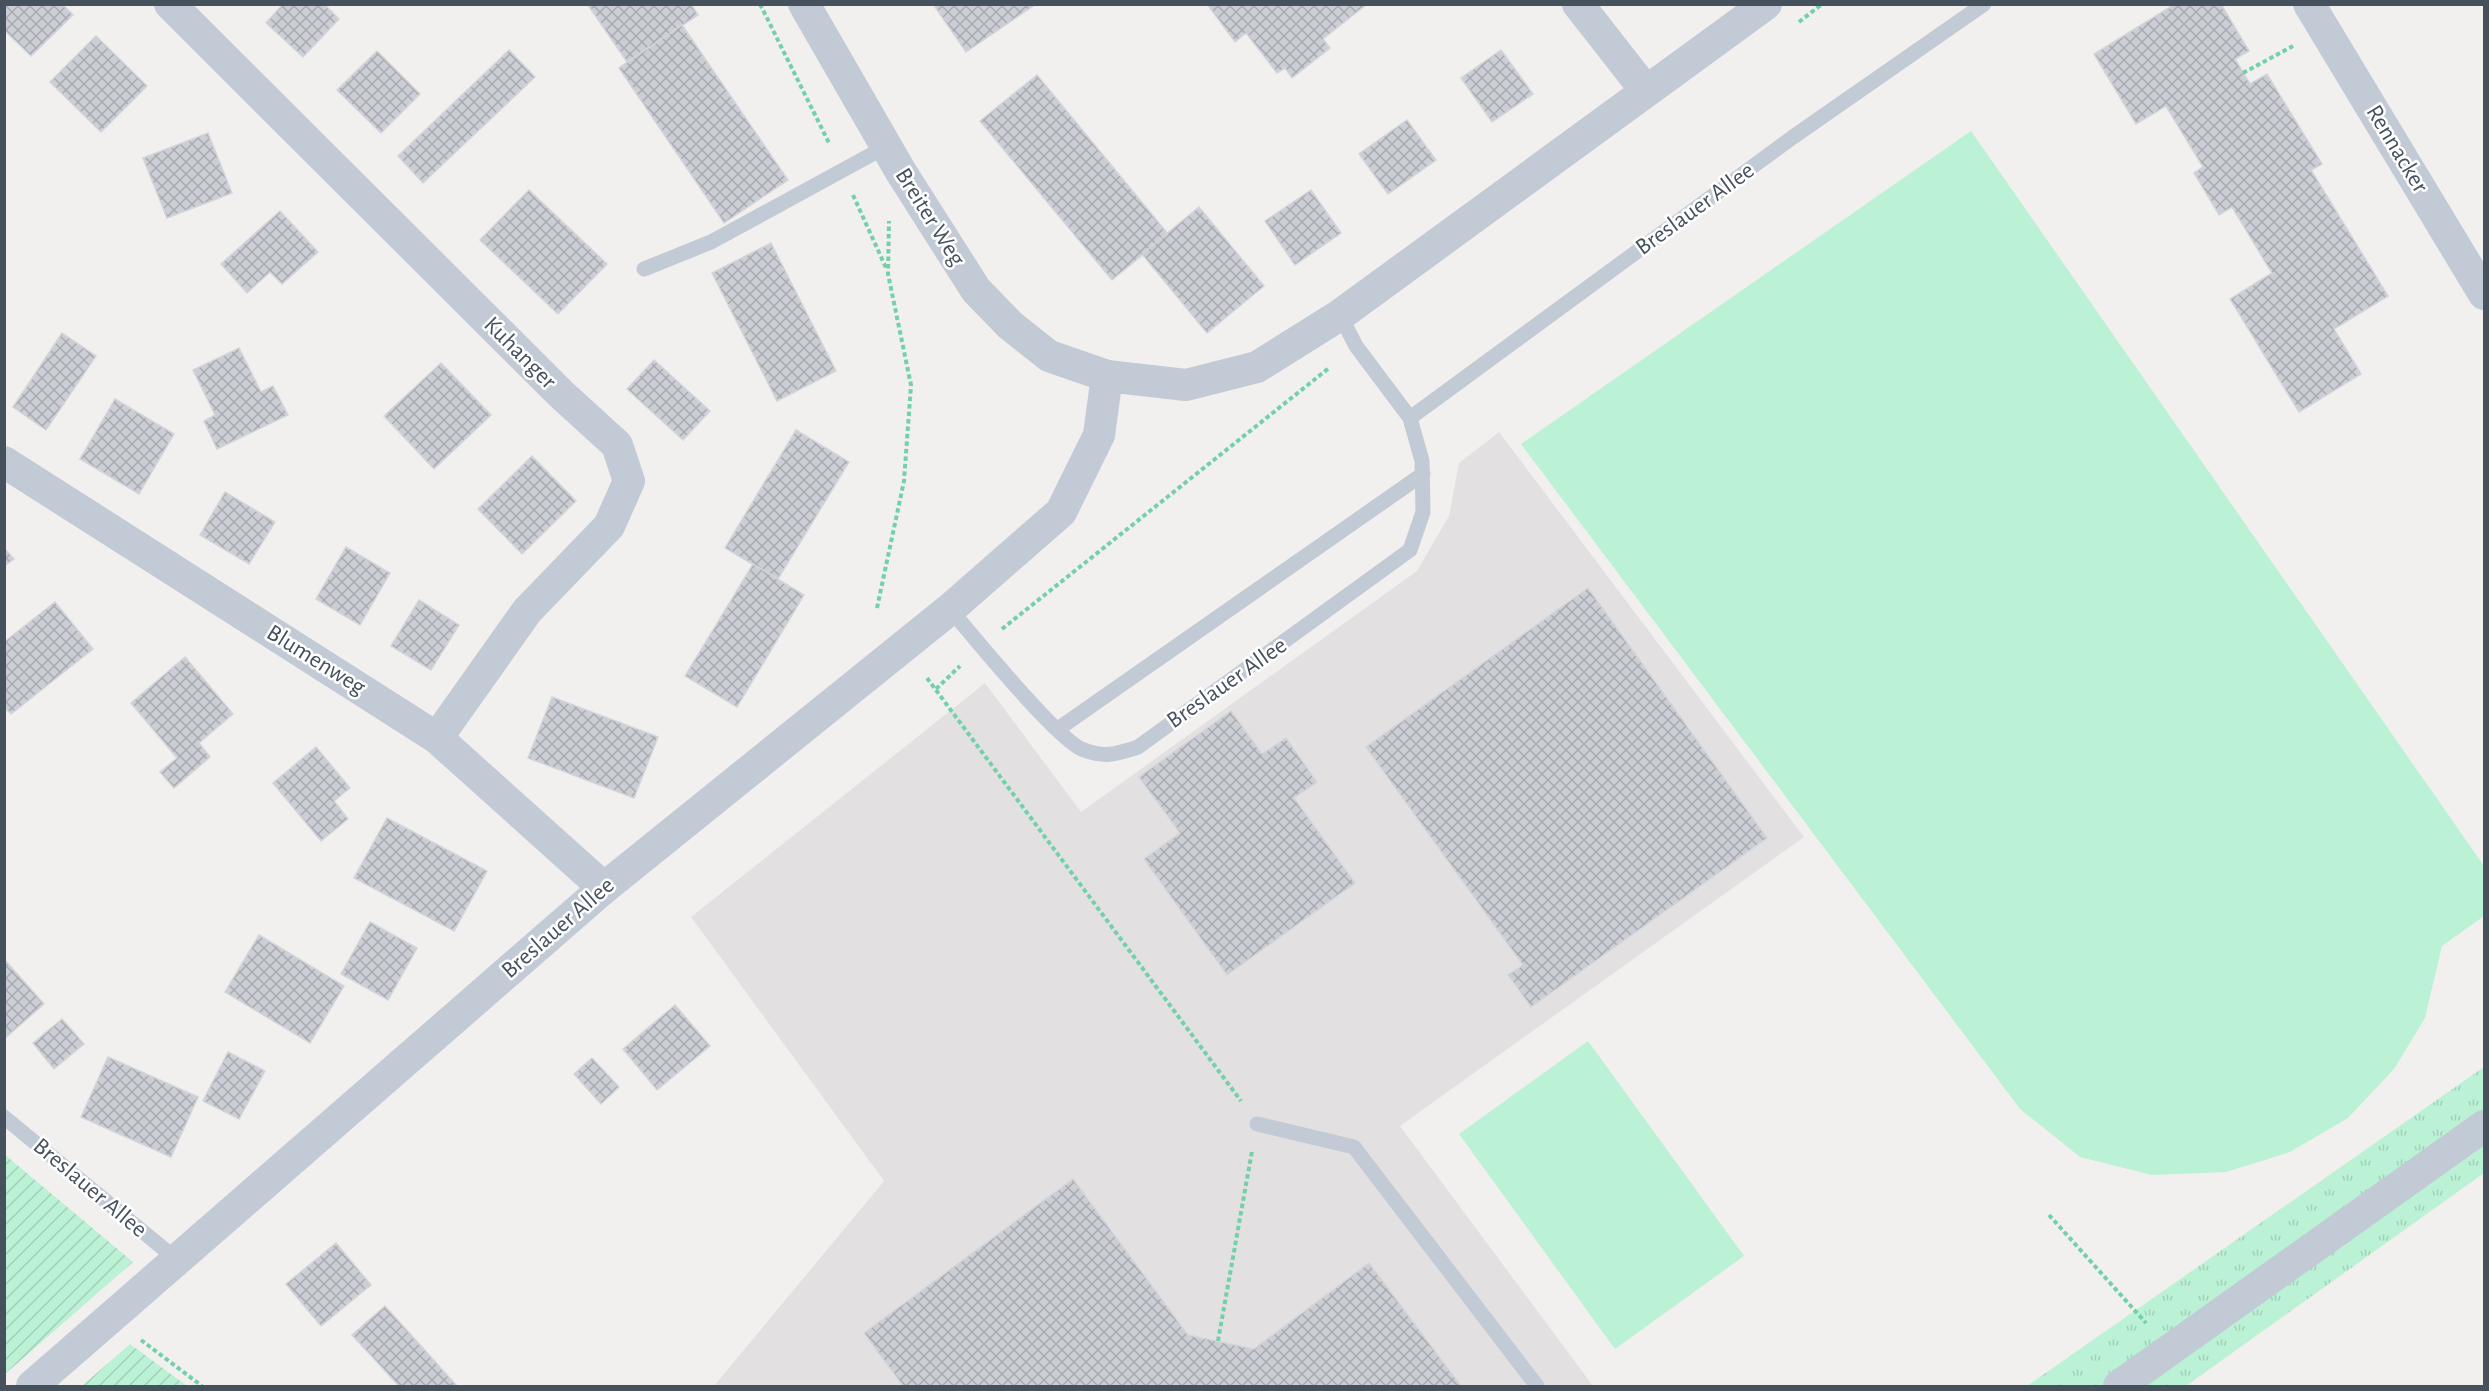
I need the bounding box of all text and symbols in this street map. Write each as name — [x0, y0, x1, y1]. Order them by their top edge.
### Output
street label: Rennacker — [2362, 101, 2433, 197]
street label: Breslauer Allee — [1631, 158, 1759, 260]
street label: Breiter Weg — [891, 164, 970, 270]
street label: Kuhanger — [479, 312, 561, 394]
street label: Blumenweg — [262, 620, 370, 700]
street label: Breslauer Allee — [1163, 633, 1291, 733]
street label: Breslauer Allee — [497, 873, 619, 983]
street label: Breslauer Allee — [29, 1134, 151, 1242]

